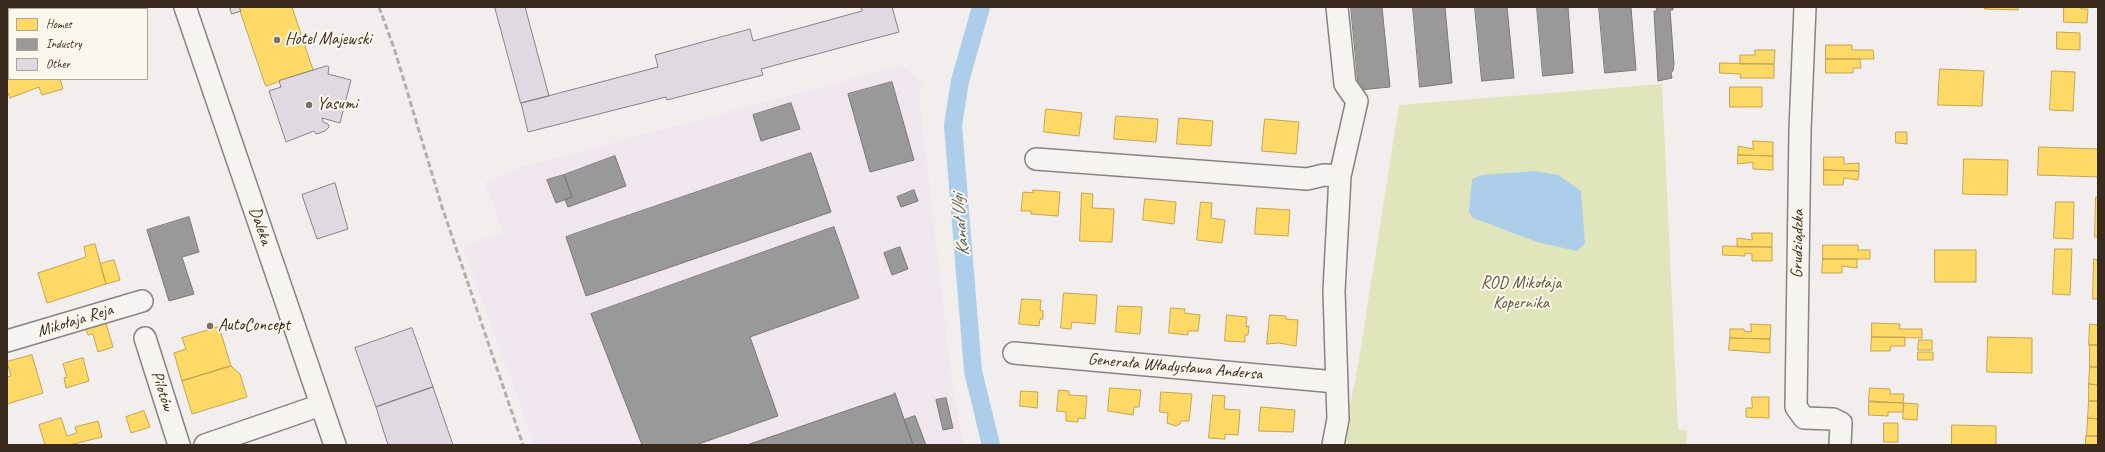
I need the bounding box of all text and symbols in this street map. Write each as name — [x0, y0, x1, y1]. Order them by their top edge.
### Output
legend — [8, 8, 148, 80]
text: Homes — [46, 16, 72, 32]
place label: Hotel Majewski — [285, 30, 371, 50]
marker: Hotel Majewski — [272, 35, 282, 45]
text: Industry — [46, 36, 82, 52]
text: Other — [46, 56, 70, 72]
place label: Yasumi — [317, 95, 357, 115]
marker: Yasumi — [304, 100, 314, 110]
water label: Kanał Ulgi — [948, 193, 974, 257]
street label: Daleka — [244, 204, 276, 248]
street label: Grudziądzka — [1787, 209, 1809, 279]
park label: ROD Mikołaja Kopernika — [1481, 274, 1561, 314]
street label: Mikołaja Reja — [35, 300, 115, 342]
place label: AutoConcept — [218, 316, 290, 336]
marker: AutoConcept — [205, 321, 215, 331]
street label: Generała Władysława Andersa — [1087, 349, 1263, 385]
street label: Pilotów — [146, 369, 178, 413]

